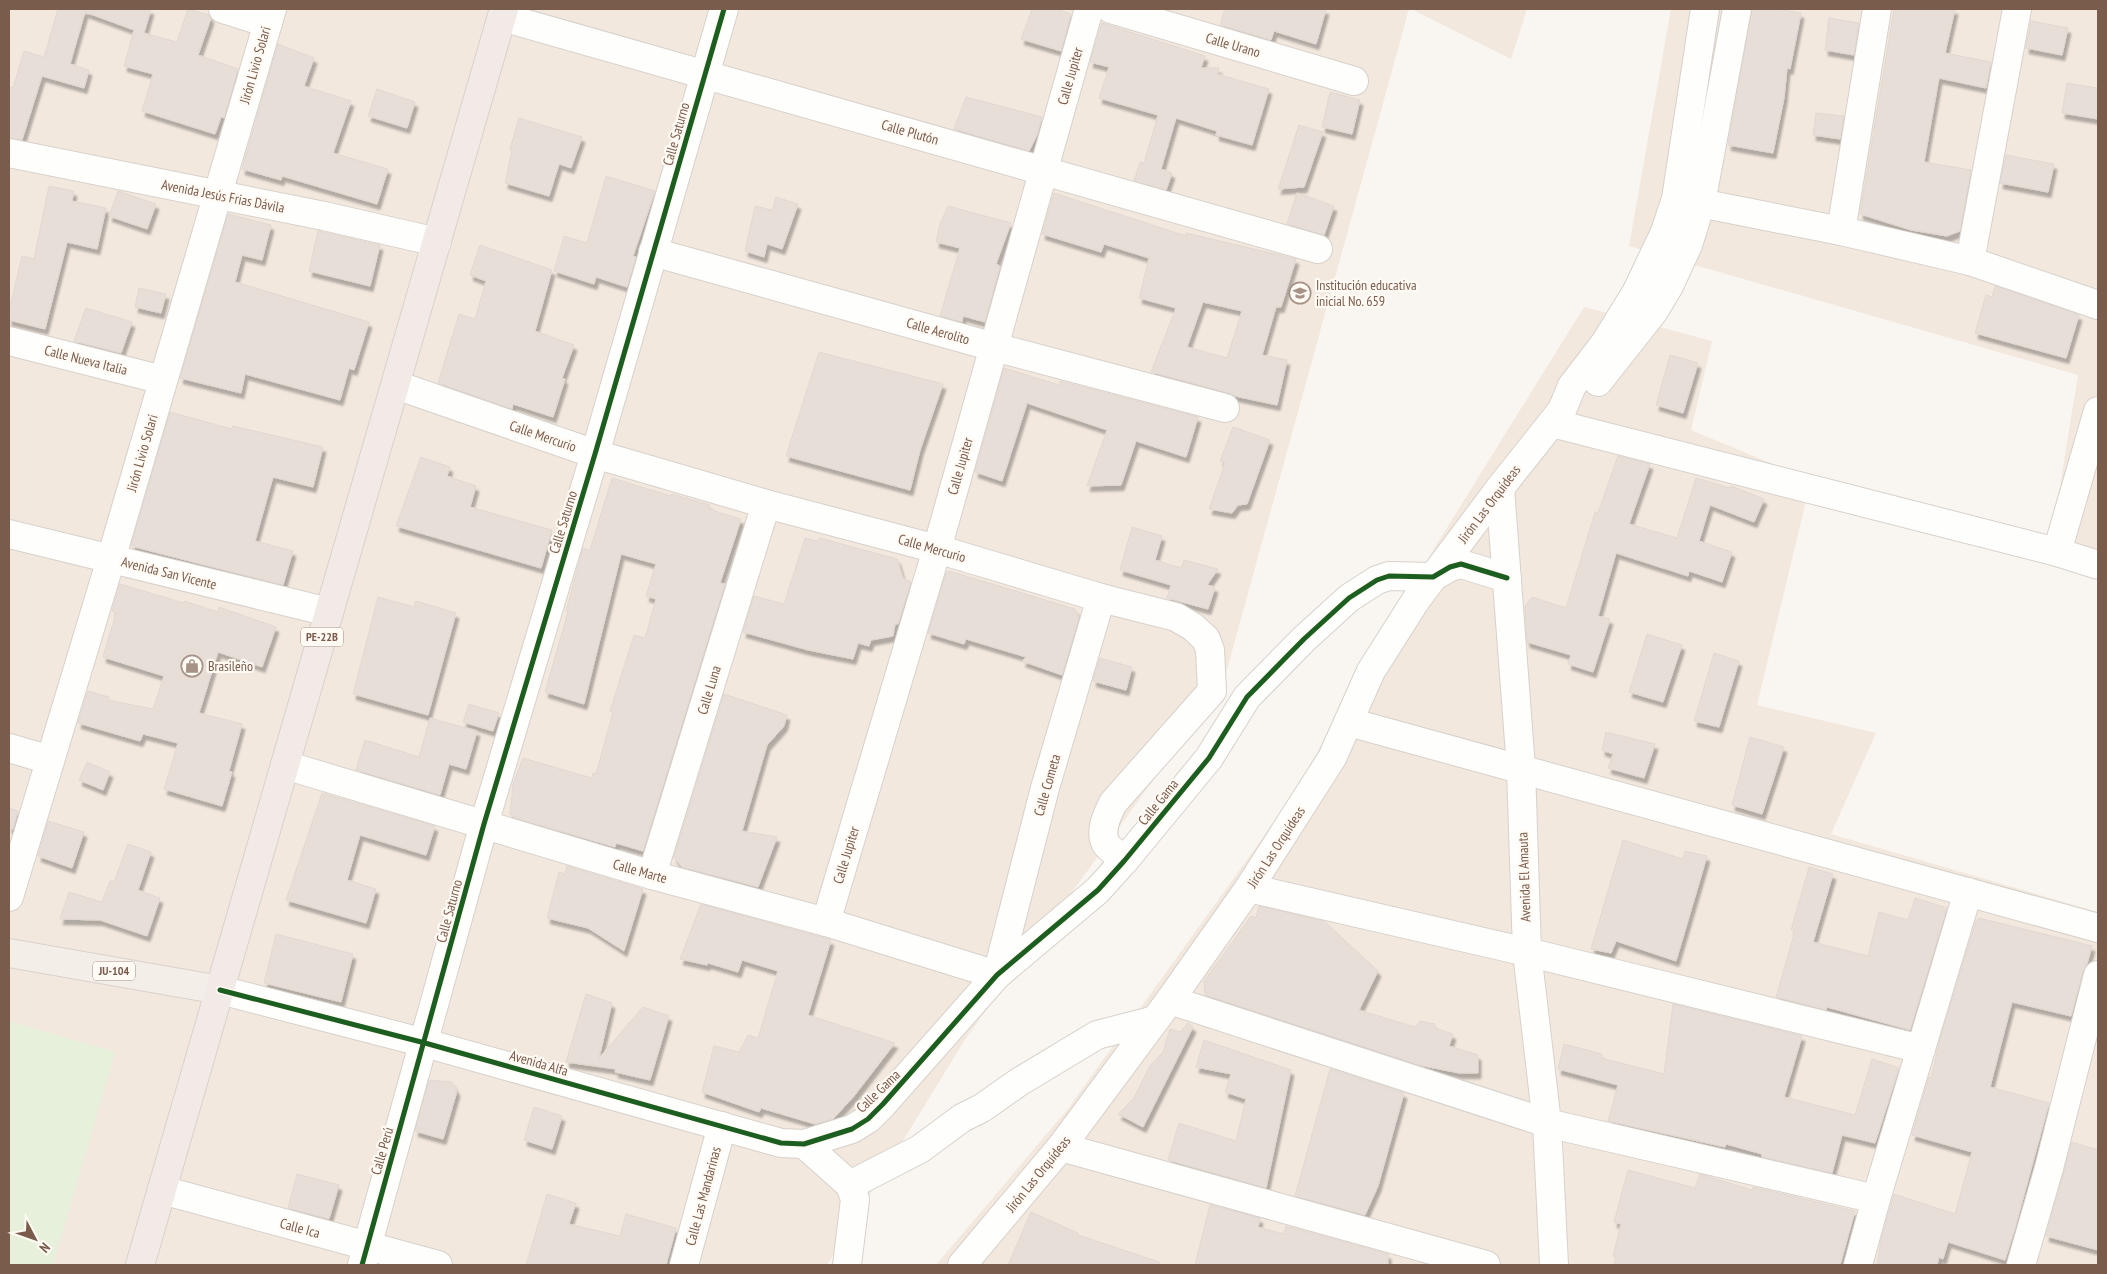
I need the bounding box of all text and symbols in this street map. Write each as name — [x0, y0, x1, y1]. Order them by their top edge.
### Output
street label: Jirón Livio Solari — [235, 24, 275, 107]
street label: Calle Urano — [1204, 29, 1262, 61]
street label: Calle Jupiter — [1053, 45, 1087, 107]
street label: Calle Saturno — [658, 100, 694, 168]
street label: Calle Plutón — [879, 115, 941, 149]
street label: Avenida Jesús Frias Dávila — [160, 175, 286, 217]
place label: Institución educativa inicial No. 659 — [1316, 276, 1417, 310]
school or university icon: Institución educativa inicial No. 659 — [1288, 281, 1312, 305]
street label: Calle Aerolito — [904, 313, 972, 349]
street label: Calle Nueva Italia — [43, 341, 129, 379]
street label: Jirón Livio Solari — [122, 412, 162, 495]
street label: Calle Mercurio — [507, 416, 579, 456]
street label: Calle Jupiter — [943, 435, 977, 497]
street label: Jirón Las Orquídeas — [1453, 461, 1524, 547]
street label: Calle Saturno — [545, 488, 581, 556]
street label: Calle Mercurio — [896, 530, 968, 566]
street label: Avenida San Vicente — [120, 552, 219, 594]
road number: PE-22B — [301, 628, 343, 646]
shop icon: Brasileño — [180, 654, 204, 678]
place label: Brasileño — [208, 657, 253, 675]
street label: Calle Luna — [693, 663, 725, 717]
street label: Calle Cometa — [1030, 752, 1064, 818]
street label: Calle Gama — [1134, 775, 1182, 829]
street label: Jirón Las Orquídeas — [1243, 803, 1309, 892]
street label: Calle Jupiter — [829, 824, 863, 886]
street label: Avenida El Amauta — [1513, 832, 1535, 922]
street label: Calle Marte — [611, 855, 669, 887]
street label: Calle Saturno — [432, 877, 466, 945]
road number: JU-104 — [93, 961, 135, 980]
street label: Avenida Alfa — [508, 1046, 570, 1080]
street label: Calle Gama — [852, 1066, 904, 1116]
street label: Calle Perú — [367, 1125, 397, 1177]
street label: Jirón Las Orquídeas — [1001, 1132, 1074, 1217]
street label: Calle Las Mandarinas — [681, 1144, 725, 1247]
north arrow — [10, 1214, 60, 1264]
street label: Calle Ica — [278, 1214, 322, 1242]
text: N — [36, 1239, 54, 1256]

